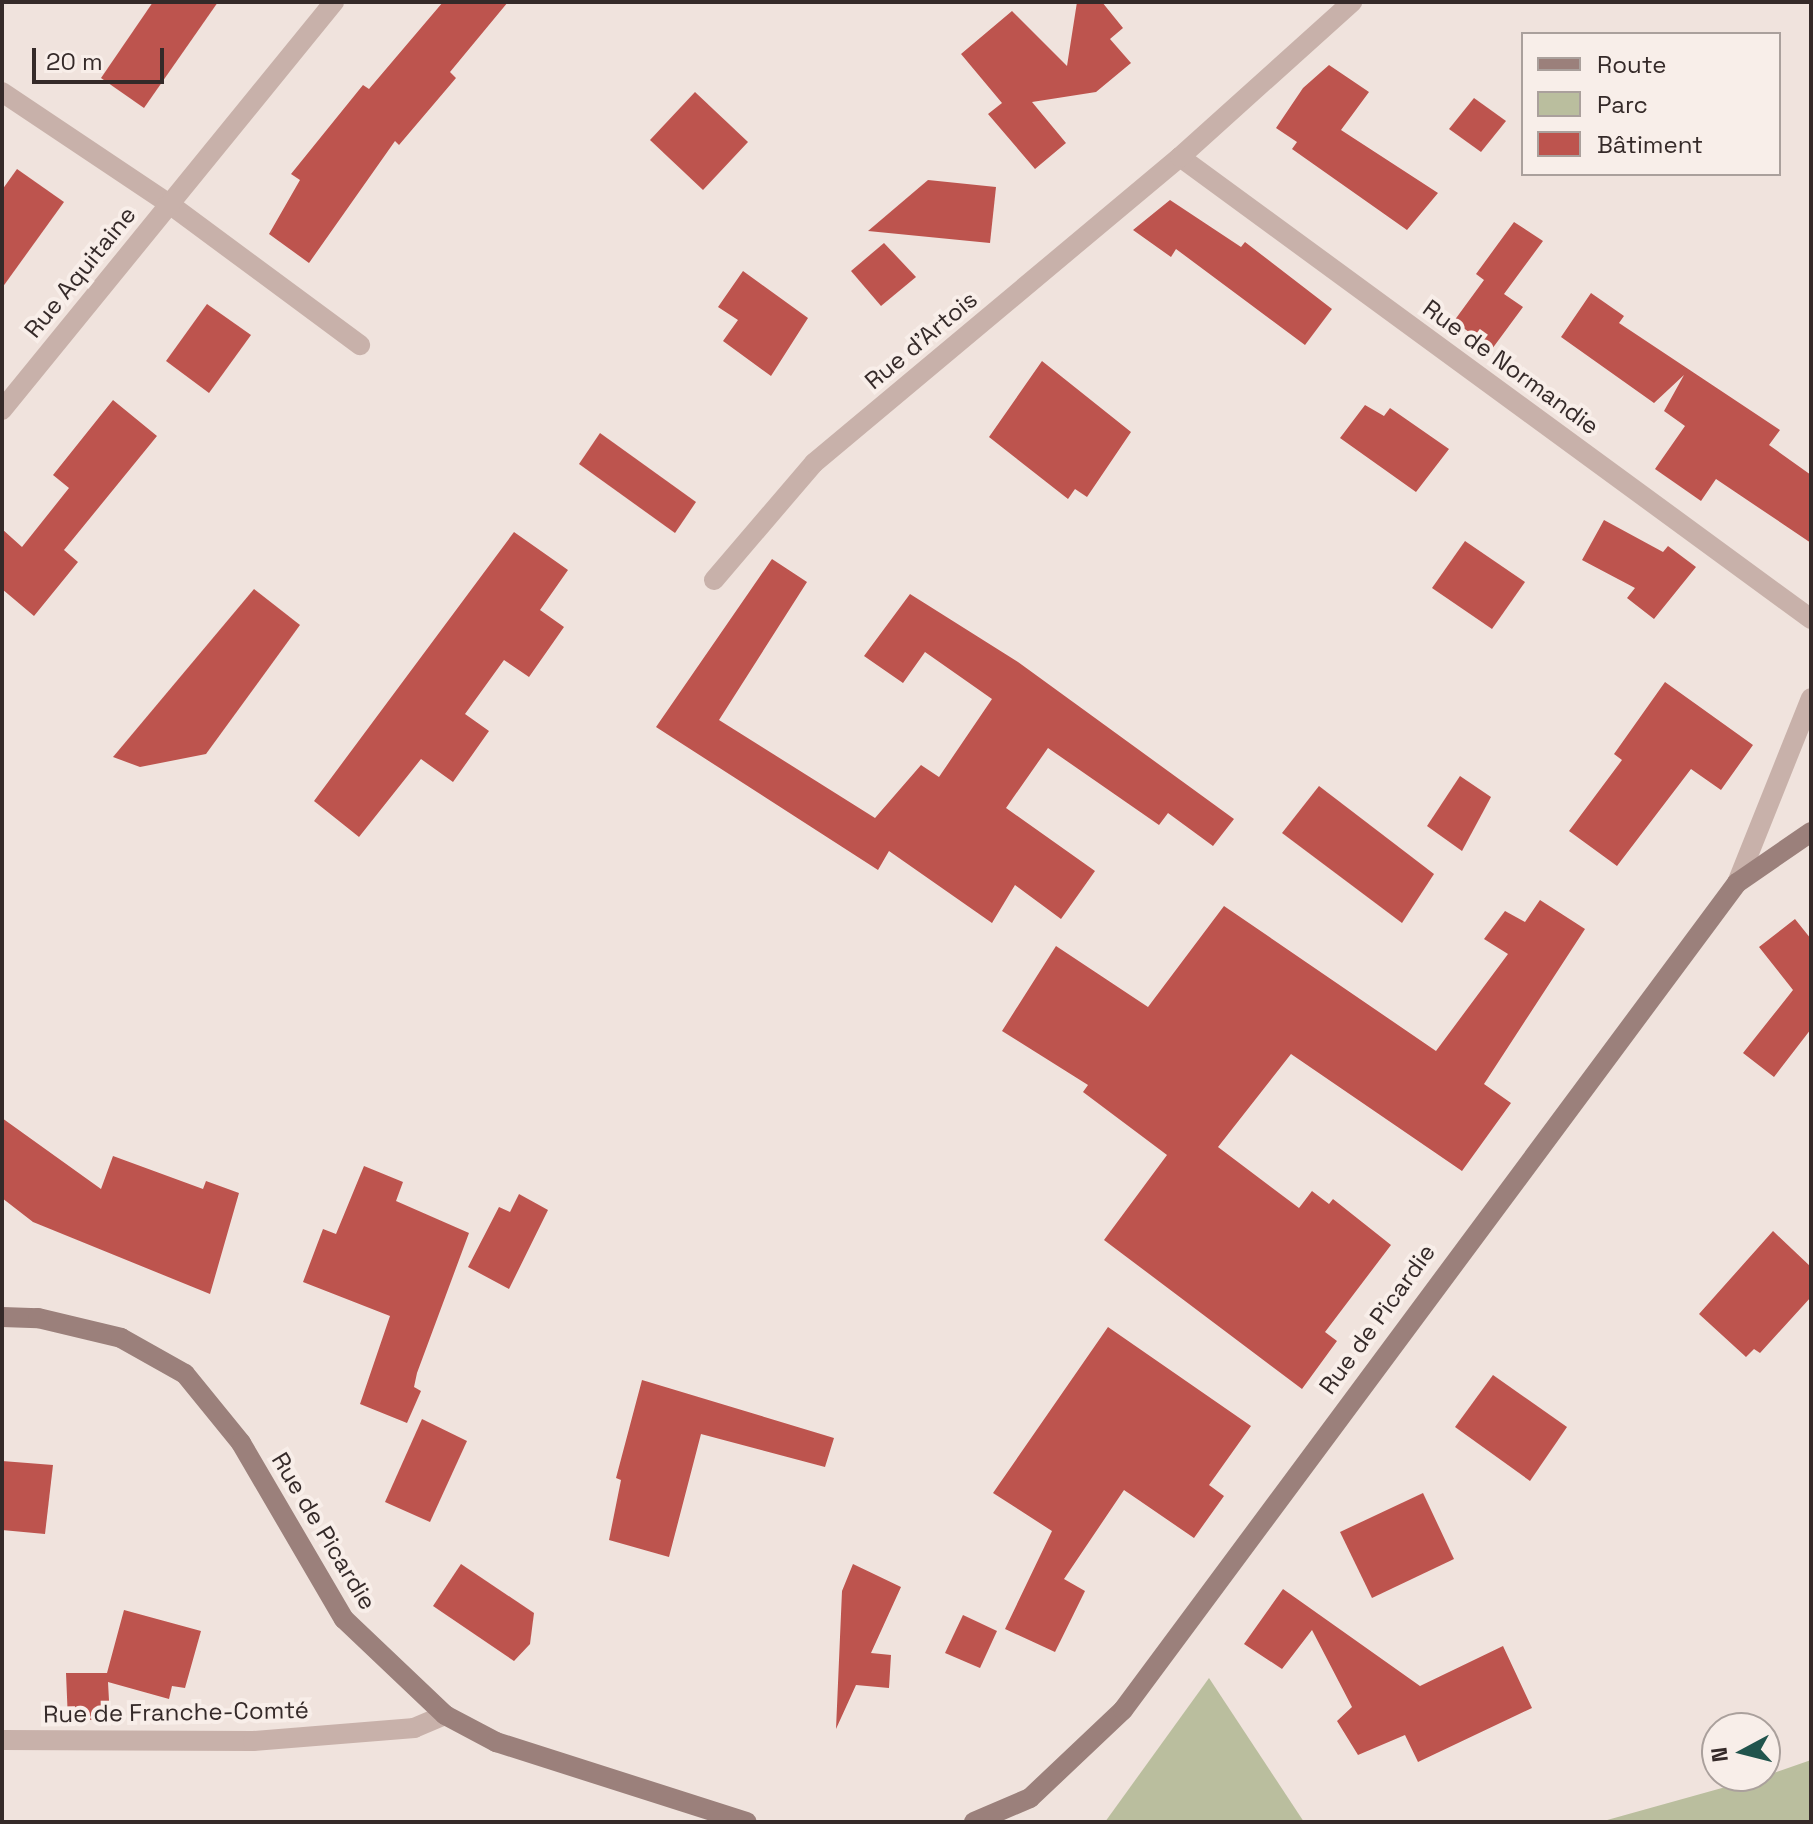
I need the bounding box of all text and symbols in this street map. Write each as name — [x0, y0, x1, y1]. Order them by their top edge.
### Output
scale bar — [36, 32, 168, 82]
legend — [1521, 32, 1781, 176]
text: 20 m — [46, 46, 103, 77]
text: Route — [1597, 49, 1666, 80]
text: Parc — [1597, 89, 1648, 120]
text: Bâtiment — [1597, 129, 1703, 160]
street label: Rue Aquitaine — [18, 200, 142, 344]
street label: Rue d'Artois — [859, 285, 983, 395]
street label: Rue de Normandie — [1417, 293, 1605, 441]
street label: Rue de Picardie — [1313, 1238, 1441, 1400]
street label: Rue de Picardie — [266, 1447, 382, 1615]
street label: Rue de Franche-Comté — [43, 1695, 309, 1729]
north arrow — [1701, 1712, 1781, 1792]
text: N — [1704, 1746, 1734, 1764]

